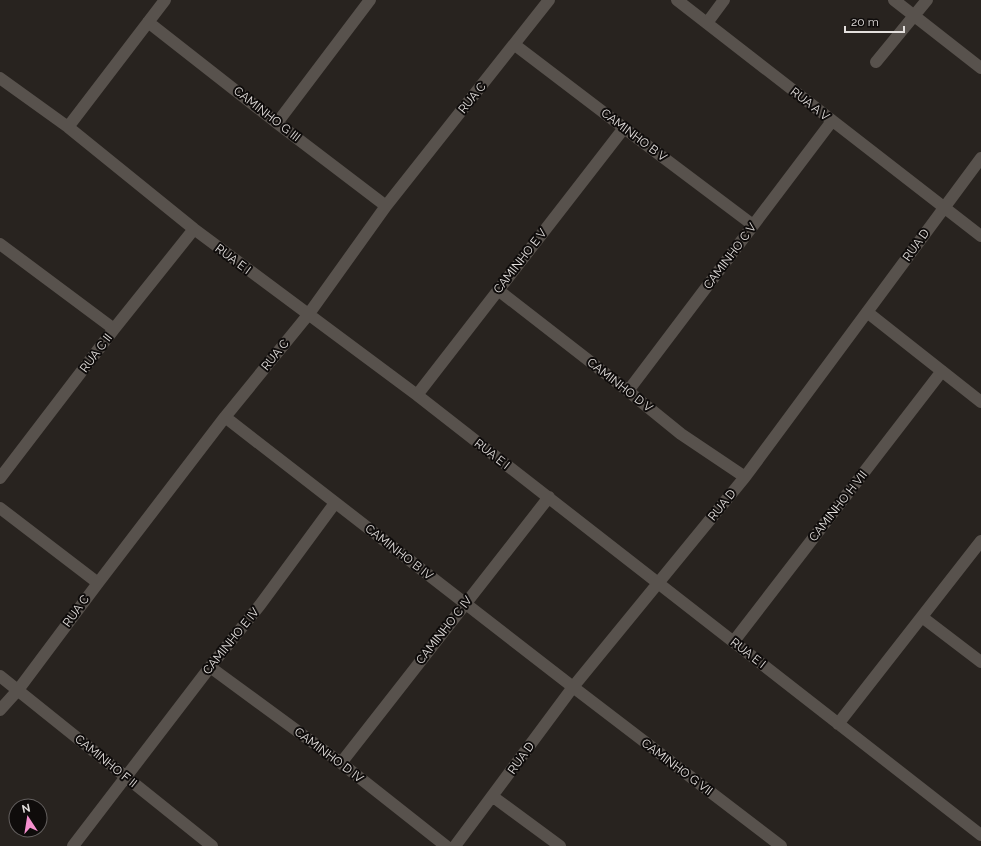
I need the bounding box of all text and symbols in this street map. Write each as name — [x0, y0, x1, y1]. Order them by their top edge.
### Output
scale bar — [845, 8, 904, 34]
text: 20 m — [851, 15, 879, 29]
street label: RUA C — [455, 80, 489, 116]
street label: CAMINHO G III — [231, 84, 303, 144]
street label: RUA A V — [788, 84, 832, 124]
street label: CAMINHO B V — [598, 106, 670, 164]
street label: CAMINHO C V — [701, 220, 759, 292]
street label: CAMINHO E V — [490, 226, 550, 296]
street label: RUA D — [900, 226, 932, 264]
street label: RUA E I — [213, 241, 253, 277]
street label: RUA C II — [77, 331, 115, 375]
street label: RUA C — [258, 337, 292, 373]
street label: CAMINHO D V — [584, 355, 656, 415]
street label: RUA E I — [472, 436, 512, 472]
street label: CAMINHO H VII — [806, 468, 870, 544]
street label: RUA D — [705, 486, 739, 523]
street label: CAMINHO B IV — [362, 521, 436, 583]
street label: RUA C — [60, 592, 92, 630]
street label: CAMINHO C IV — [413, 593, 475, 667]
street label: CAMINHO E IV — [200, 605, 262, 677]
street label: RUA E I — [728, 635, 768, 671]
street label: CAMINHO D IV — [292, 725, 366, 785]
street label: CAMINHO F II — [72, 732, 140, 790]
street label: CAMINHO G VII — [639, 736, 715, 798]
street label: RUA D — [505, 739, 537, 777]
north arrow — [8, 798, 48, 838]
text: N — [21, 801, 31, 816]

